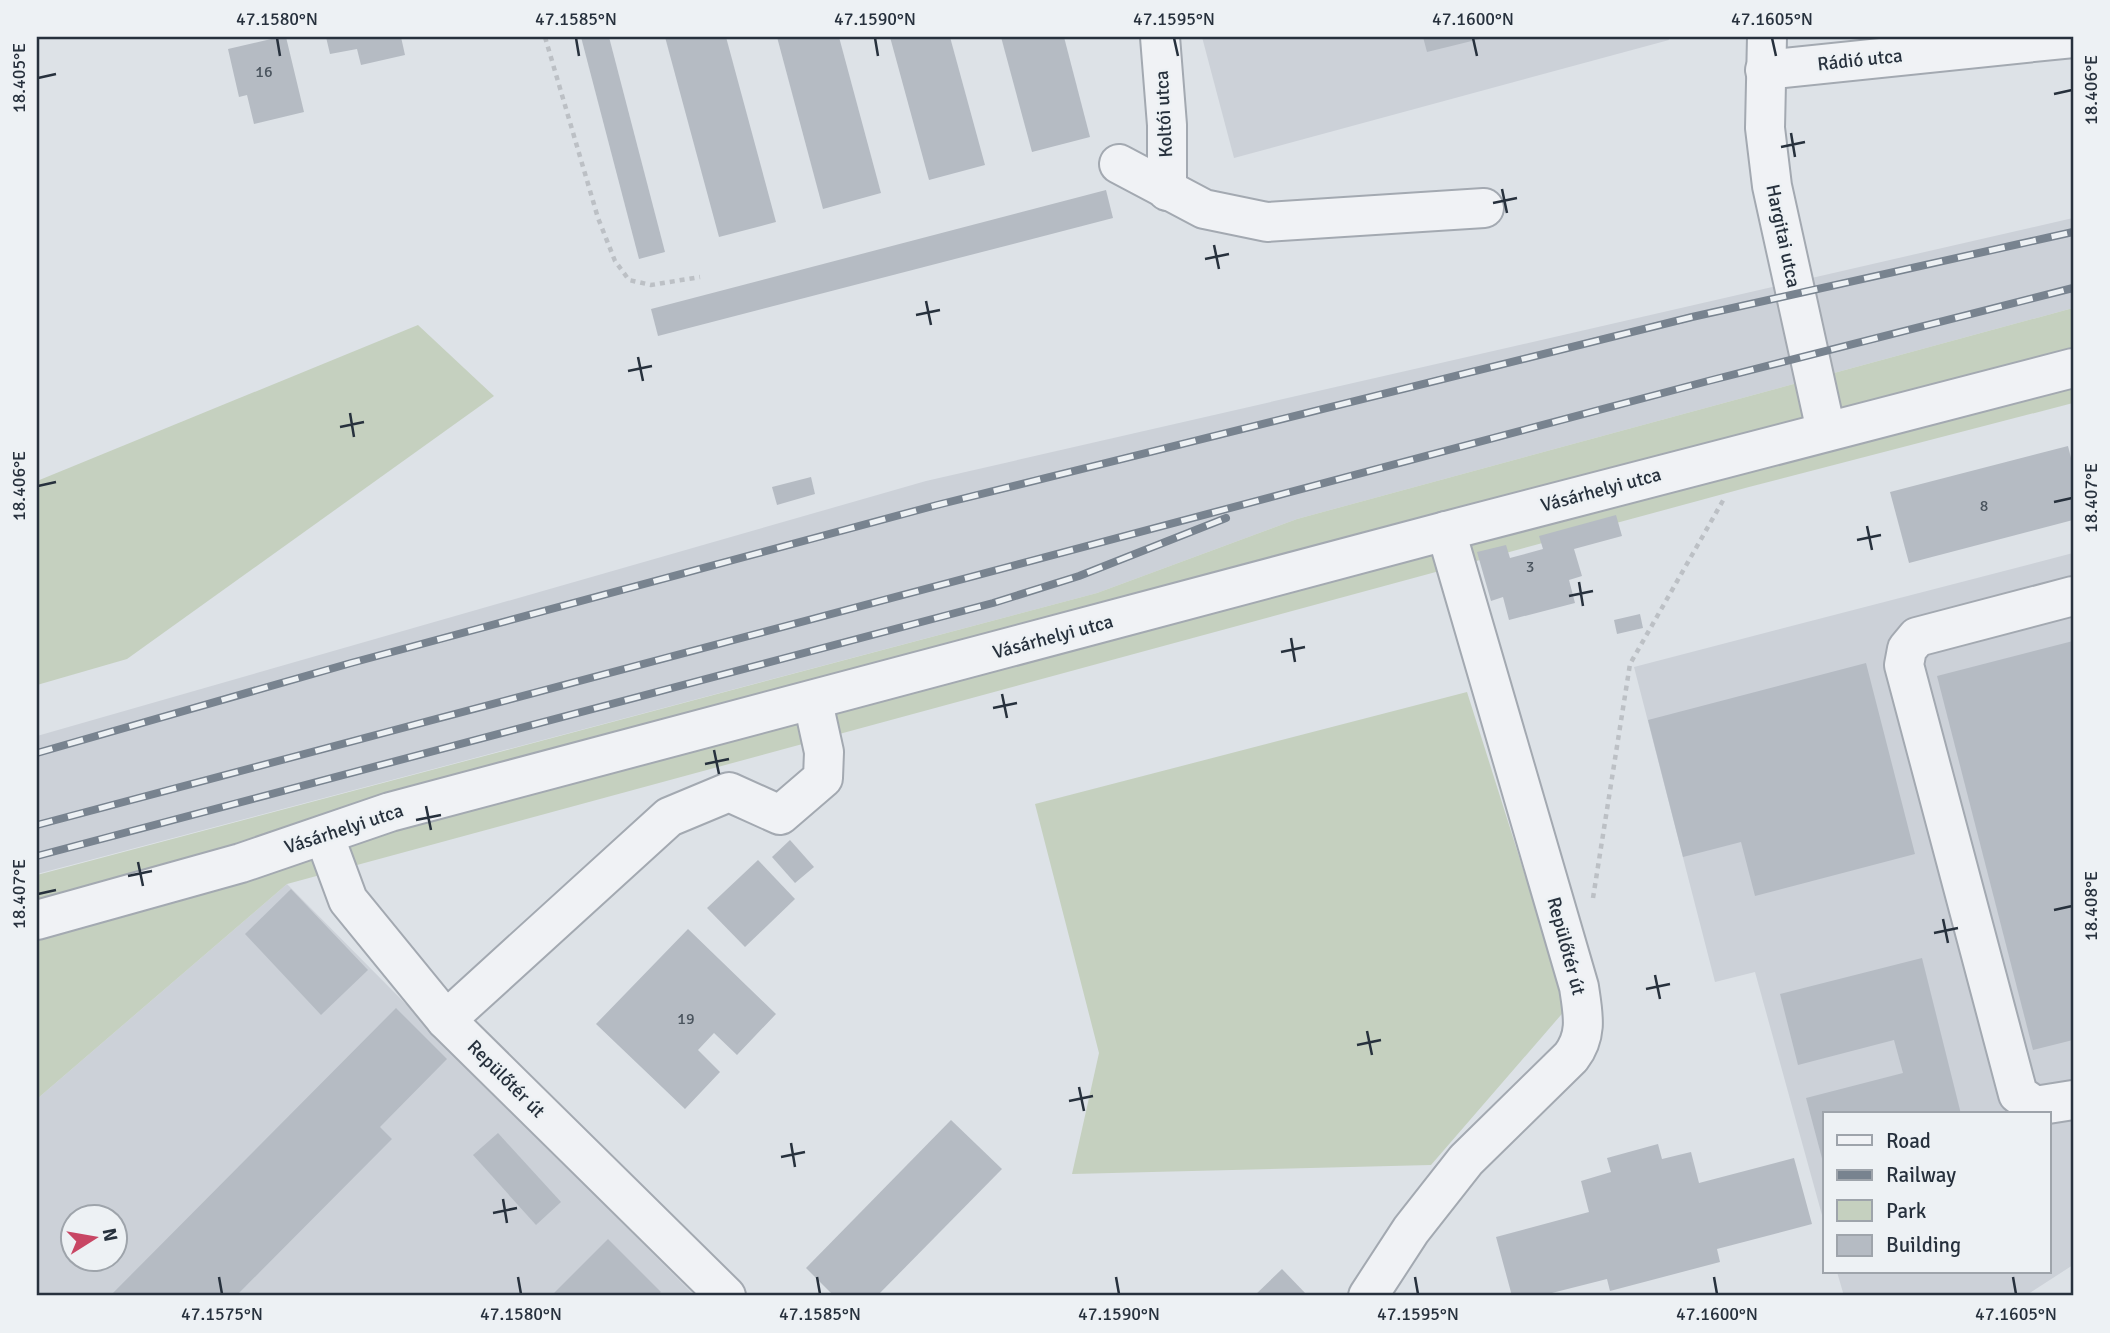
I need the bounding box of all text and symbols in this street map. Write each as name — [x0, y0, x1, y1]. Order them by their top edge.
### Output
text: 47.1580°N — [236, 8, 318, 30]
text: 47.1585°N — [535, 8, 617, 30]
text: 47.1590°N — [834, 8, 916, 30]
text: 47.1595°N — [1133, 8, 1215, 30]
text: 47.1600°N — [1432, 8, 1514, 30]
text: 47.1605°N — [1731, 8, 1813, 30]
text: 18.405°E — [8, 43, 30, 113]
street label: Rádió utca — [1816, 44, 1904, 76]
text: 18.406°E — [2080, 55, 2102, 125]
house number: 16 — [255, 62, 273, 82]
street label: Koltói utca — [1150, 70, 1178, 158]
street label: Hargitai utca — [1760, 182, 1806, 290]
text: 18.406°E — [8, 451, 30, 521]
street label: Vásárhelyi utca — [1538, 462, 1664, 518]
text: 18.407°E — [2080, 463, 2102, 533]
house number: 8 — [1980, 496, 1988, 516]
house number: 3 — [1526, 557, 1534, 577]
street label: Vásárhelyi utca — [990, 609, 1116, 665]
street label: Vásárhelyi utca — [281, 798, 407, 860]
text: 18.407°E — [8, 859, 30, 929]
text: 18.408°E — [2080, 871, 2102, 941]
street label: Repülőtér út — [1541, 894, 1591, 998]
house number: 19 — [677, 1009, 695, 1029]
street label: Repülőtér út — [462, 1035, 550, 1123]
legend — [1823, 1112, 2050, 1274]
text: Road — [1886, 1128, 1931, 1154]
text: Railway — [1886, 1162, 1956, 1188]
text: Park — [1886, 1198, 1927, 1224]
north arrow — [60, 1204, 130, 1274]
text: N — [97, 1226, 123, 1244]
text: Building — [1886, 1232, 1961, 1258]
text: 47.1575°N — [181, 1303, 263, 1325]
text: 47.1580°N — [480, 1303, 562, 1325]
text: 47.1585°N — [779, 1303, 861, 1325]
text: 47.1590°N — [1078, 1303, 1160, 1325]
text: 47.1595°N — [1377, 1303, 1459, 1325]
text: 47.1600°N — [1676, 1303, 1758, 1325]
text: 47.1605°N — [1975, 1303, 2057, 1325]

